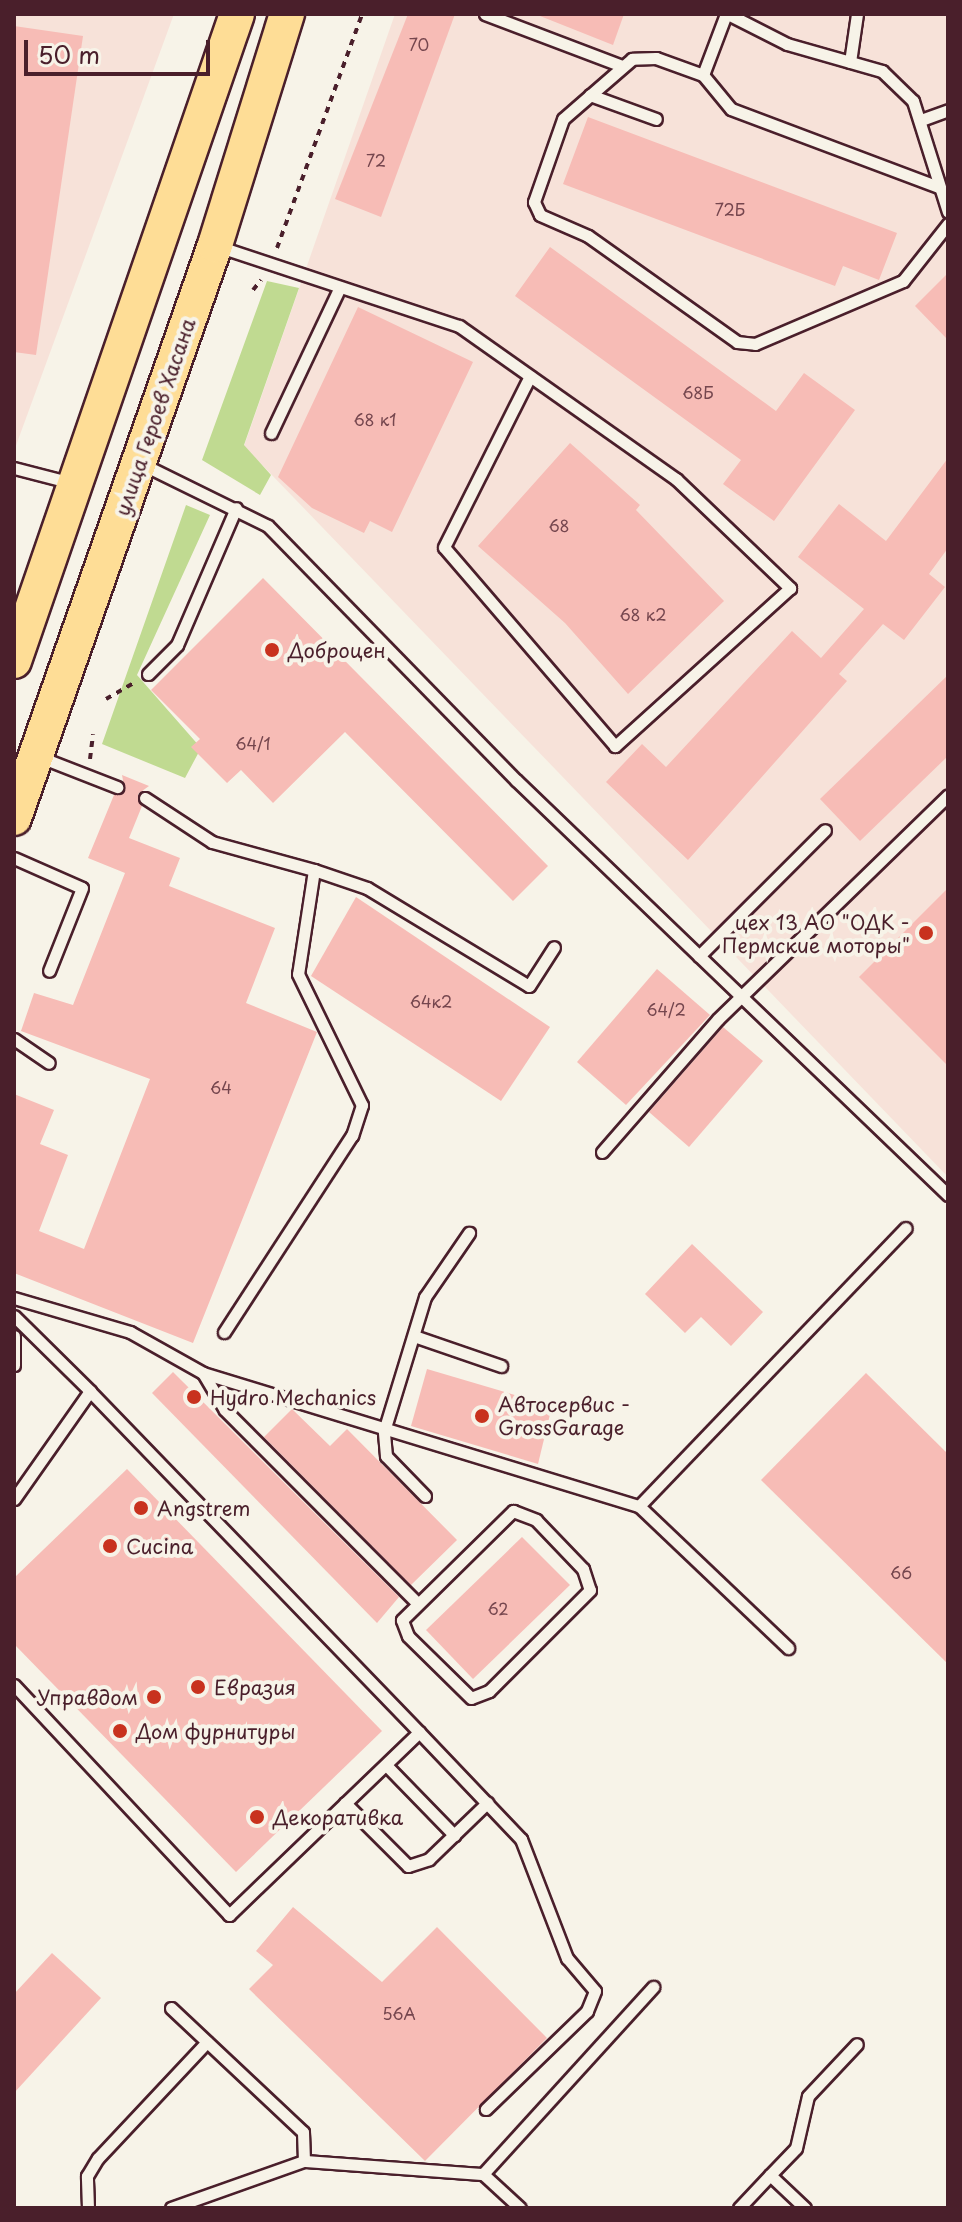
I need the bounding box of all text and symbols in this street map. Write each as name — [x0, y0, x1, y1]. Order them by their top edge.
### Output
scale bar — [28, 24, 214, 74]
house number: 70 — [409, 34, 429, 54]
text: 50 m — [38, 36, 100, 72]
house number: 72 — [366, 150, 386, 170]
house number: 72Б — [715, 199, 745, 219]
street label: улица Героев Хасана — [110, 314, 200, 520]
house number: 68Б — [682, 382, 714, 402]
house number: 68 к1 — [354, 409, 396, 429]
house number: 68 — [548, 515, 570, 535]
house number: 68 к2 — [619, 604, 667, 624]
place label: Доброцен — [288, 638, 386, 662]
marker: Доброцен — [263, 641, 281, 659]
house number: 64/1 — [235, 733, 271, 753]
place label: цех 13 АО "ОДК - Пермские моторы" — [722, 910, 910, 957]
marker: цех 13 АО "ОДК - Пермские моторы" — [917, 924, 935, 942]
house number: 64к2 — [410, 991, 452, 1011]
house number: 64/2 — [646, 999, 686, 1019]
house number: 64 — [210, 1077, 232, 1097]
place label: Hydro Mechanics — [210, 1385, 377, 1409]
marker: Hydro Mechanics — [185, 1388, 203, 1406]
place label: Автосервис - GrossGarage — [498, 1392, 630, 1439]
marker: Автосервис - GrossGarage — [473, 1407, 491, 1425]
place label: Angstrem — [157, 1496, 251, 1520]
marker: Angstrem — [132, 1499, 150, 1517]
place label: Cucina — [126, 1534, 193, 1558]
marker: Cucina — [101, 1537, 119, 1555]
house number: 66 — [890, 1562, 912, 1582]
house number: 62 — [487, 1598, 509, 1618]
place label: Евразия — [214, 1675, 296, 1699]
marker: Евразия — [189, 1678, 207, 1696]
place label: Управдом — [36, 1685, 138, 1709]
marker: Управдом — [145, 1688, 163, 1706]
place label: Дом фурнитуры — [136, 1719, 296, 1743]
marker: Дом фурнитуры — [111, 1722, 129, 1740]
place label: Декоративка — [273, 1805, 403, 1829]
marker: Декоративка — [248, 1808, 266, 1826]
house number: 56А — [382, 2003, 416, 2023]

